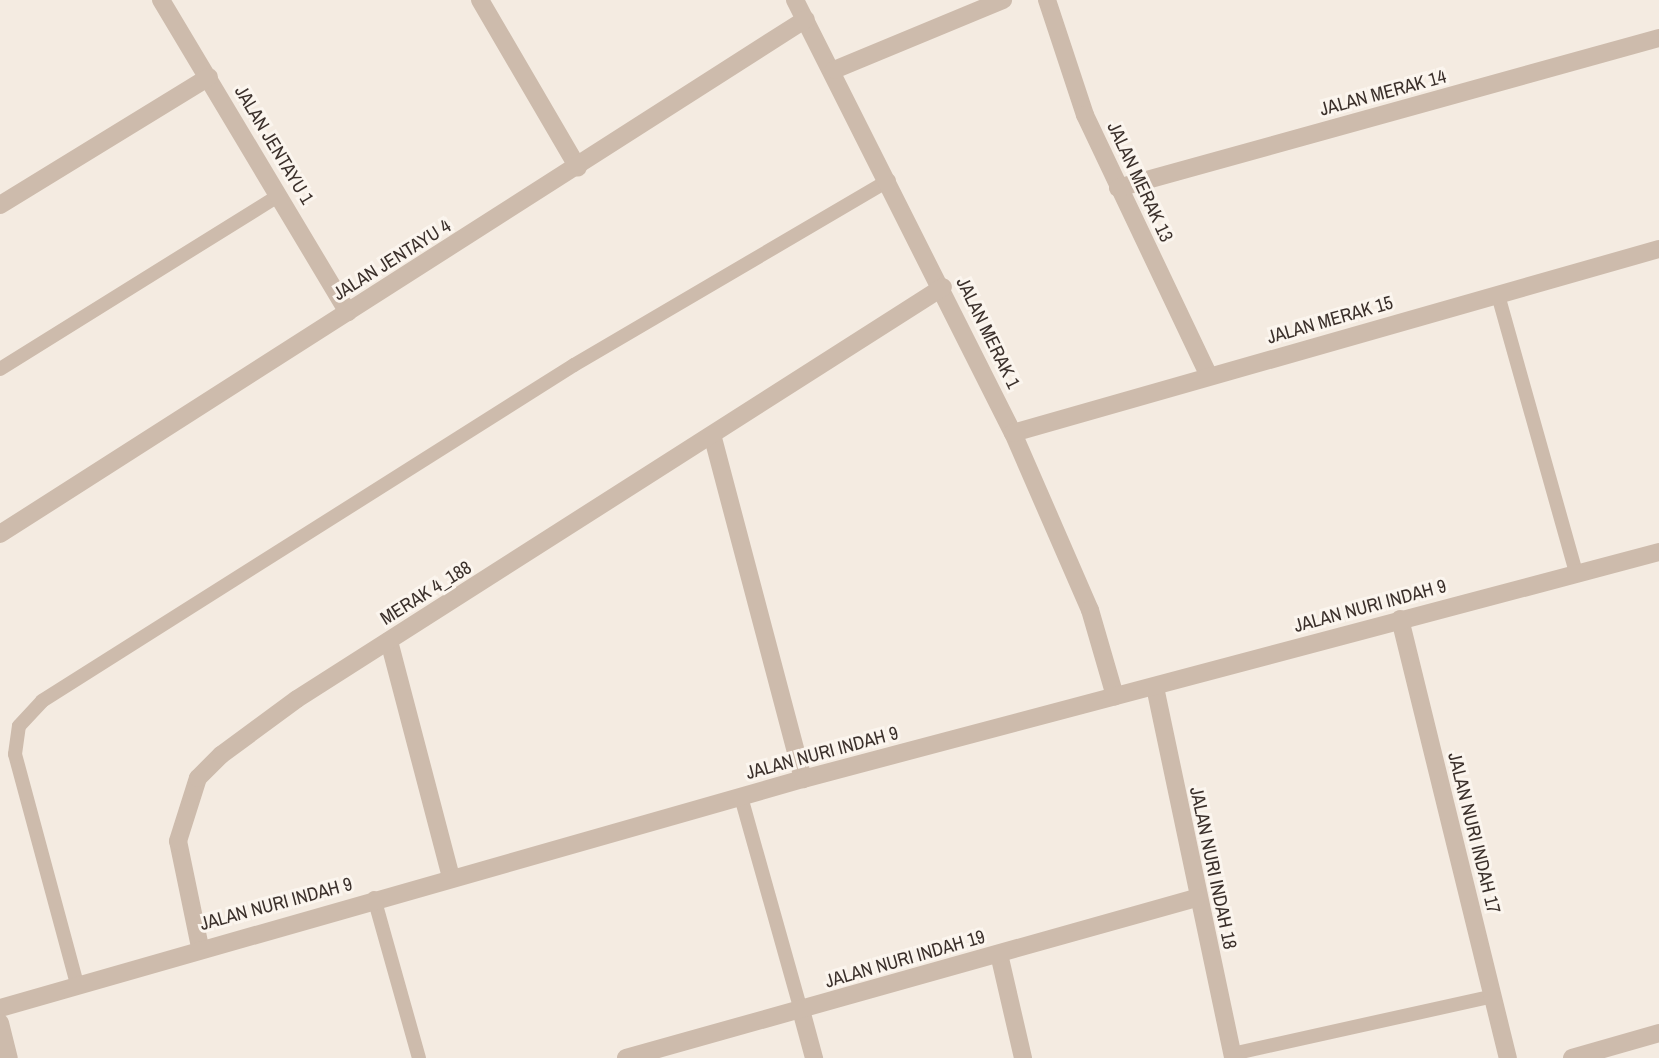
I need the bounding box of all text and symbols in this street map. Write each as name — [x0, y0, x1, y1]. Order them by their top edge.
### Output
street label: JALAN MERAK 14 — [1317, 65, 1449, 121]
street label: JALAN JENTAYU 1 — [230, 81, 318, 209]
street label: JALAN MERAK 13 — [1102, 118, 1178, 246]
street label: JALAN JENTAYU 4 — [329, 215, 455, 305]
street label: JALAN MERAK 1 — [951, 274, 1025, 392]
street label: JALAN MERAK 15 — [1264, 291, 1396, 349]
street label: MERAK 4_188 — [376, 556, 476, 630]
street label: JALAN NURI INDAH 9 — [1291, 575, 1449, 637]
street label: JALAN NURI INDAH 9 — [743, 722, 901, 784]
street label: JALAN NURI INDAH 17 — [1443, 750, 1505, 916]
street label: JALAN NURI INDAH 18 — [1185, 785, 1241, 951]
street label: JALAN NURI INDAH 9 — [197, 873, 355, 935]
street label: JALAN NURI INDAH 19 — [822, 925, 988, 993]

